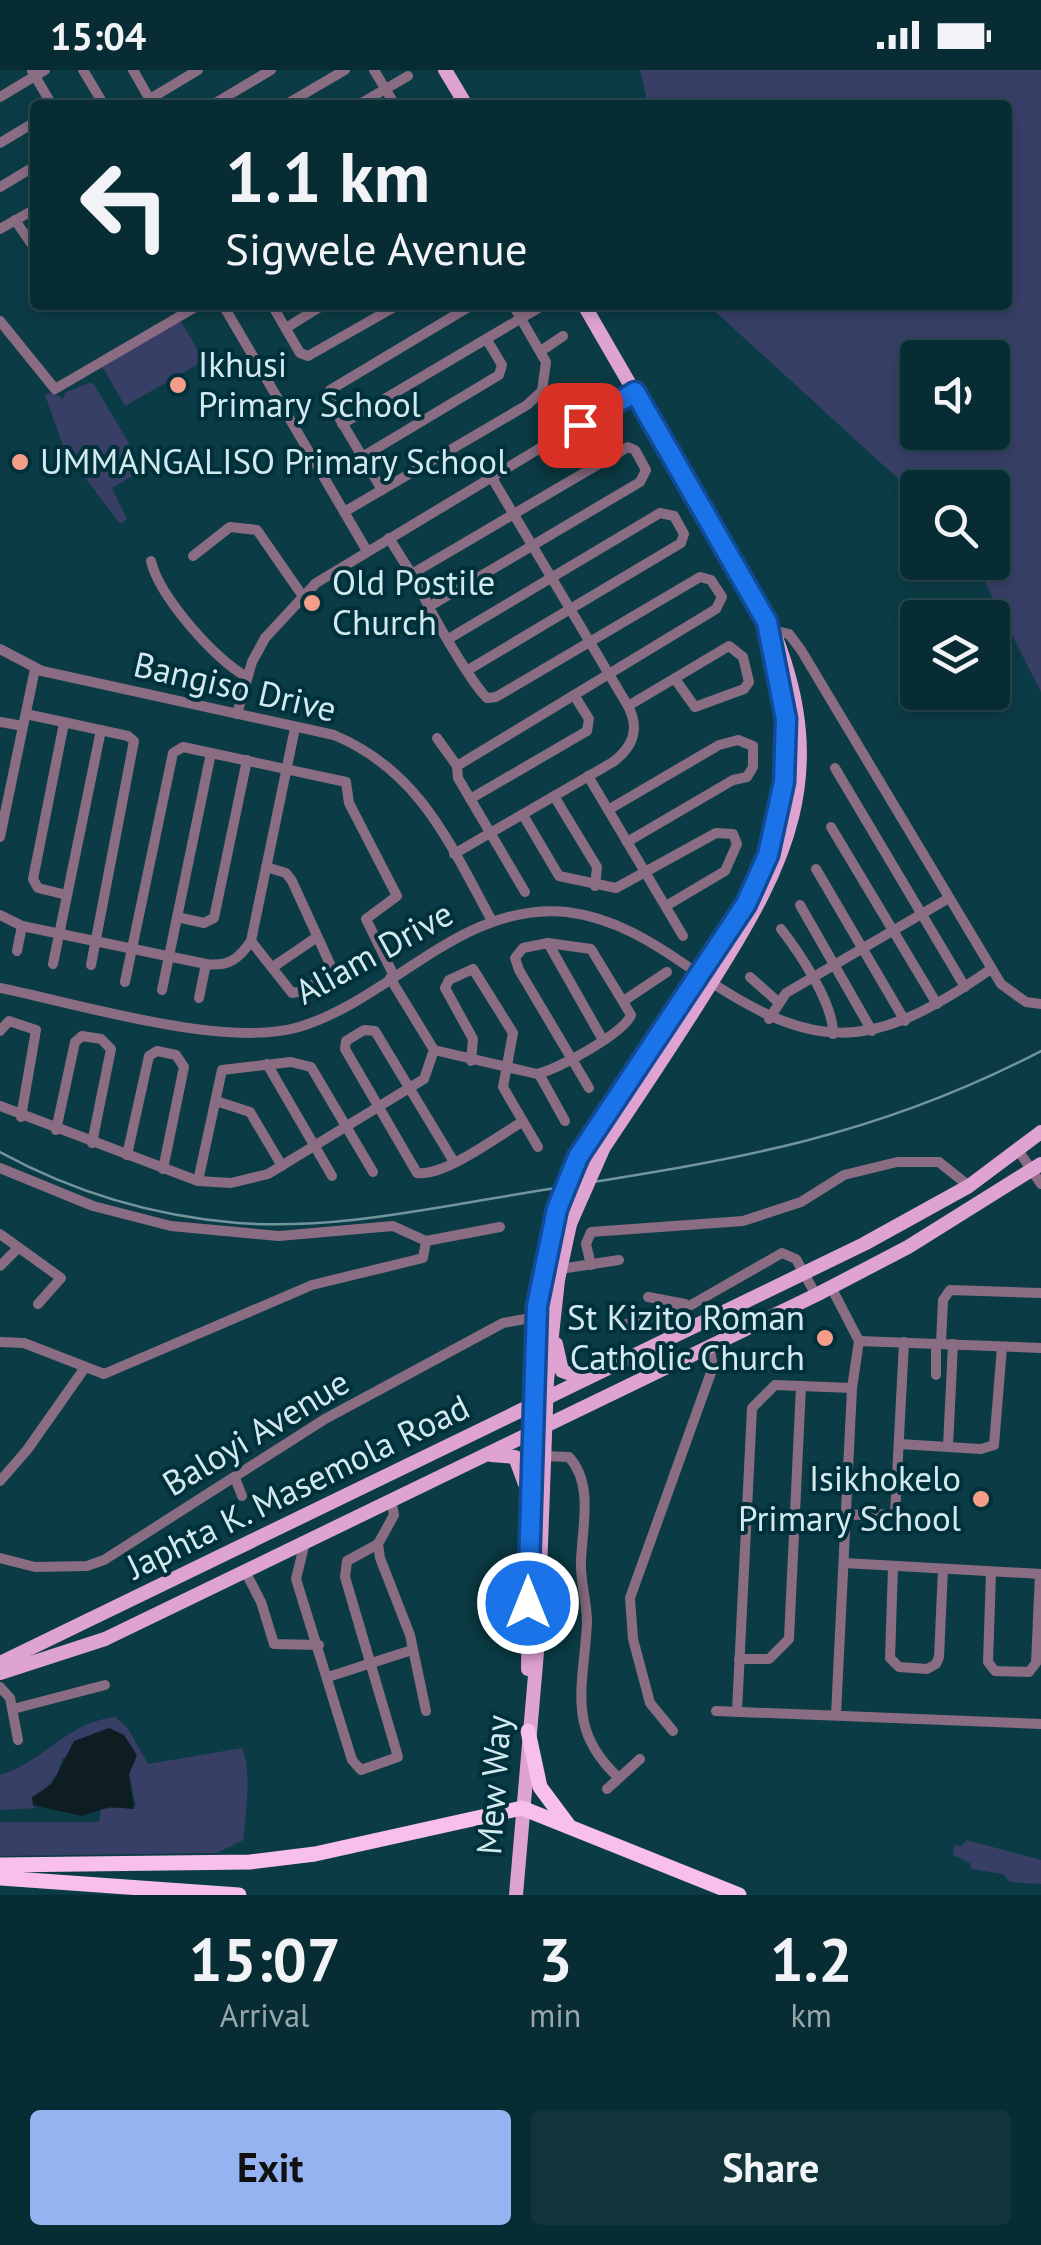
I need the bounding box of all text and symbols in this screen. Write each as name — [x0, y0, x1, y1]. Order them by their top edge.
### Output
text: 15:04 — [50, 11, 146, 60]
text: 1.1 km — [225, 131, 430, 221]
icon: left — [60, 140, 190, 270]
text: Sigwele Avenue — [225, 219, 528, 277]
map controls — [900, 340, 1010, 710]
button: sound — [900, 340, 1010, 450]
place label: Ikhusi Primary School — [198, 341, 421, 427]
marker: Ikhusi Primary School — [167, 374, 189, 396]
pin — [538, 383, 623, 468]
icon: arrive — [553, 398, 608, 453]
place label: UMMANGALISO Primary School — [40, 438, 507, 484]
marker: UMMANGALISO Primary School — [9, 451, 31, 473]
button: search — [900, 470, 1010, 580]
place label: Old Postile Church — [332, 559, 495, 645]
marker: Old Postile Church — [301, 592, 323, 614]
button: layers — [900, 600, 1010, 710]
street label: Bangiso Drive — [129, 640, 341, 732]
street label: Aliam Drive — [286, 890, 461, 1014]
place label: St Kizito Roman Catholic Church — [567, 1294, 805, 1380]
marker: St Kizito Roman Catholic Church — [814, 1327, 836, 1349]
street label: Baloyi Avenue — [154, 1358, 357, 1506]
street label: Japhta K. Masemola Road — [117, 1383, 476, 1590]
place label: Isikhokelo Primary School — [738, 1455, 961, 1541]
marker: Isikhokelo Primary School — [970, 1488, 992, 1510]
position arrow — [476, 1551, 580, 1655]
street label: Mew Way — [465, 1714, 521, 1856]
text: 15:07 — [188, 1920, 341, 1998]
text: 3 — [538, 1920, 572, 1998]
text: 1.2 — [770, 1920, 853, 1998]
text: Arrival — [220, 1994, 309, 2036]
text: min — [529, 1994, 581, 2036]
text: km — [790, 1994, 832, 2036]
button: Exit — [30, 2110, 511, 2225]
button: Share — [531, 2110, 1011, 2225]

